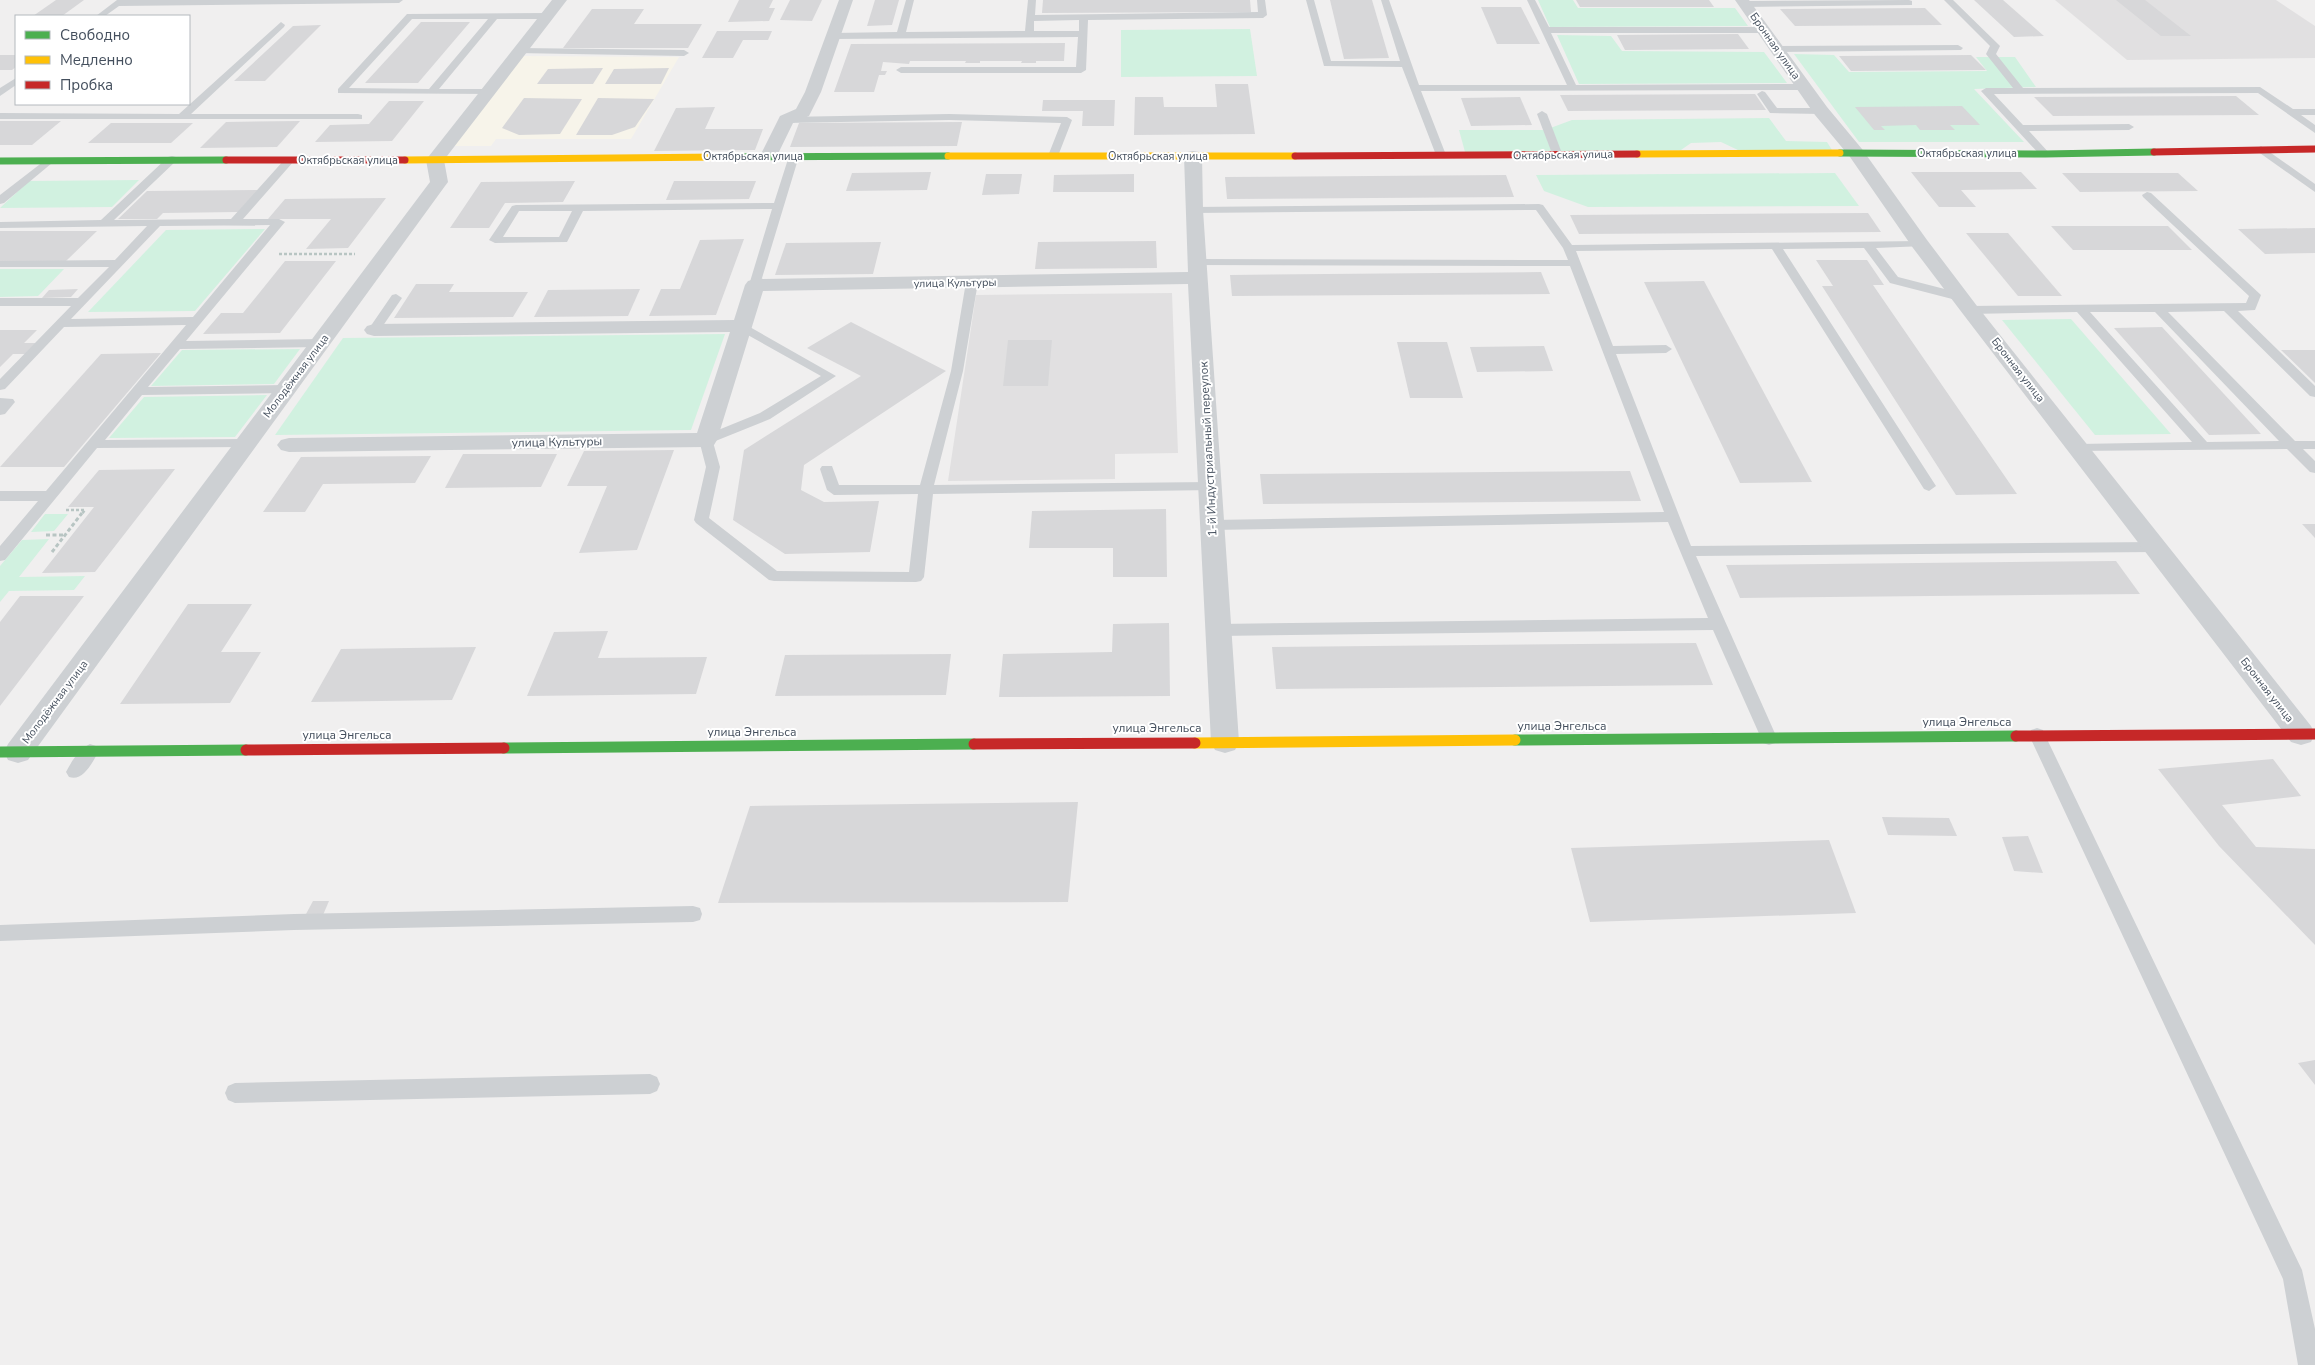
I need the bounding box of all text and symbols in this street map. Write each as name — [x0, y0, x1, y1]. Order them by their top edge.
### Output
street label: Бронная улица — [1746, 10, 1804, 82]
legend — [15, 15, 190, 105]
text: Свободно — [60, 25, 130, 45]
text: Медленно — [60, 50, 133, 70]
text: Пробка — [60, 75, 113, 95]
street label: Октябрьская улица — [1917, 146, 2017, 161]
street label: Октябрьская улица — [1513, 147, 1613, 163]
street label: Октябрьская улица — [703, 149, 803, 164]
street label: Октябрьская улица — [1108, 149, 1208, 164]
street label: Октябрьская улица — [298, 153, 398, 168]
street label: улица Культуры — [913, 275, 997, 291]
street label: Молодёжная улица — [260, 331, 332, 421]
street label: Бронная улица — [1988, 335, 2048, 406]
street label: 1-й Индустриальный переулок — [1195, 360, 1221, 537]
street label: улица Культуры — [512, 433, 602, 451]
street label: Бронная улица — [2237, 655, 2297, 726]
street label: Молодёжная улица — [19, 657, 91, 747]
street label: улица Энгельса — [1923, 714, 2011, 730]
street label: улица Энгельса — [1518, 718, 1606, 734]
street label: улица Энгельса — [1113, 720, 1201, 736]
street label: улица Энгельса — [708, 724, 796, 740]
street label: улица Энгельса — [303, 727, 391, 743]

